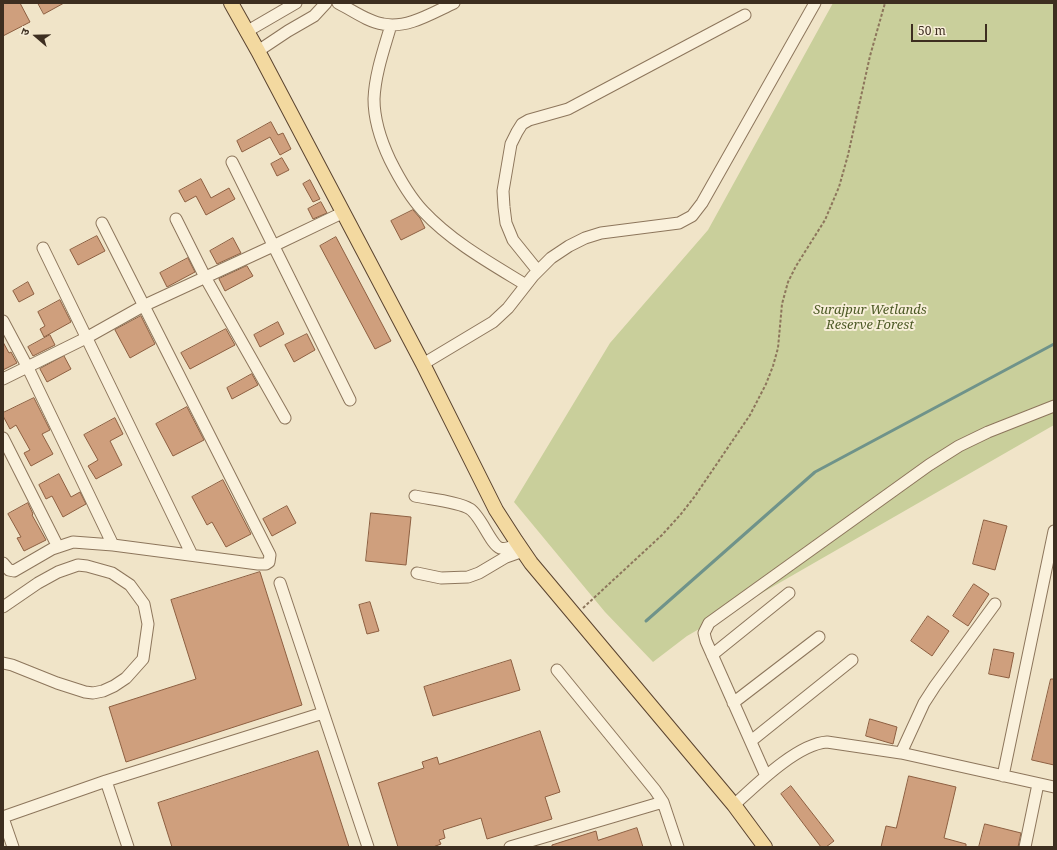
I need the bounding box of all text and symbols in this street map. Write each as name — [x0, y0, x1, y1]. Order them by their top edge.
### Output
north arrow — [16, 16, 56, 56]
scale bar — [913, 16, 989, 42]
text: 50 m — [918, 22, 946, 39]
text: उ — [16, 26, 32, 37]
park label: Surajpur Wetlands Reserve Forest — [813, 302, 927, 333]

